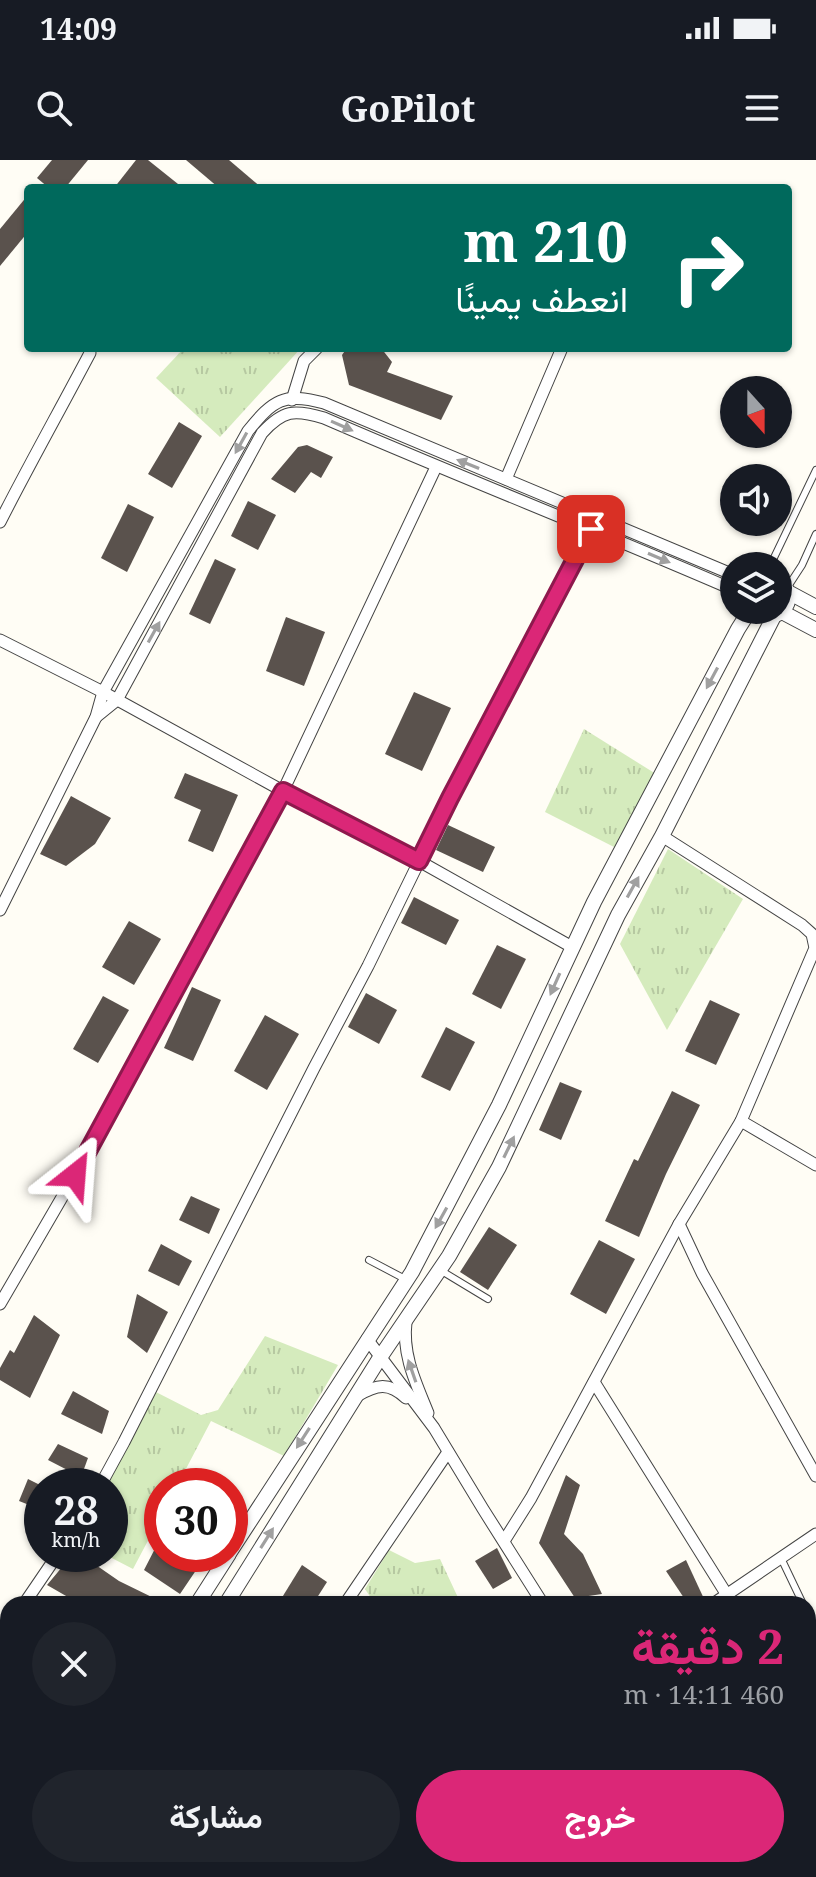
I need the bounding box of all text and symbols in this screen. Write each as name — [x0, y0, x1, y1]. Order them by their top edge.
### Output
text: 14:09 — [40, 8, 117, 49]
text: GoPilot — [341, 84, 475, 133]
icon: search — [32, 86, 76, 130]
icon: menu — [740, 86, 784, 130]
text: 210 m — [463, 202, 628, 278]
icon: right — [656, 216, 760, 320]
text: انعطف يمينًا — [455, 274, 628, 323]
north arrow — [720, 376, 792, 448]
map controls — [720, 376, 792, 624]
one-way arrow — [330, 419, 354, 432]
one-way arrow — [235, 432, 248, 455]
one-way arrow — [456, 457, 480, 470]
button: sound — [720, 464, 792, 536]
pin — [557, 495, 625, 563]
icon: arrive — [569, 507, 613, 551]
one-way arrow — [648, 552, 672, 565]
button: layers — [720, 552, 792, 624]
one-way arrow — [148, 620, 161, 643]
one-way arrow — [705, 667, 718, 690]
one-way arrow — [626, 876, 640, 898]
one-way arrow — [548, 972, 562, 996]
position arrow — [33, 1133, 117, 1217]
one-way arrow — [503, 1135, 516, 1158]
one-way arrow — [434, 1207, 448, 1229]
one-way arrow — [405, 1359, 417, 1383]
one-way arrow — [297, 1427, 311, 1449]
speed limit sign: 30 — [144, 1468, 248, 1572]
text: 28 — [53, 1482, 99, 1537]
text: km/h — [51, 1526, 101, 1553]
one-way arrow — [260, 1527, 274, 1549]
text: 2 دقيقة — [631, 1613, 784, 1678]
button: close — [32, 1622, 116, 1706]
text: 460 m · 14:11 — [623, 1676, 784, 1712]
button: مشاركة — [32, 1770, 400, 1862]
button: خروج — [416, 1770, 784, 1862]

